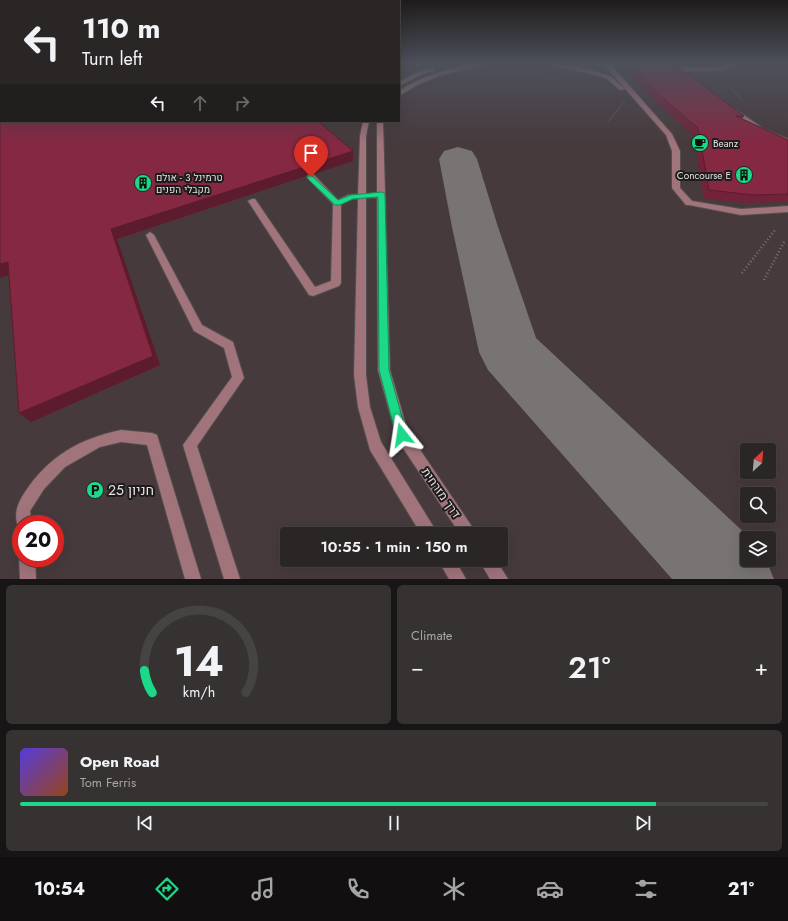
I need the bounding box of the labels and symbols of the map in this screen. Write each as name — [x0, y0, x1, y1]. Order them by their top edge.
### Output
cafe icon: Beanz — [690, 133, 710, 153]
pin — [294, 136, 328, 177]
place label: Beanz — [713, 136, 739, 151]
building icon: Concourse E — [734, 165, 754, 185]
place label: Concourse E — [677, 168, 731, 183]
place label: טרמינל 3 - אולם מקבלי הפנים — [156, 170, 223, 197]
building icon: טרמינל 3 - אולם מקבלי הפנים — [133, 173, 153, 193]
position arrow — [381, 414, 423, 456]
north arrow — [740, 443, 776, 479]
street label: דרך מזרחית — [417, 464, 465, 522]
parking icon: חניון 25 — [85, 480, 105, 500]
place label: חניון 25 — [108, 480, 154, 500]
speed limit sign: 20 — [12, 515, 64, 567]

